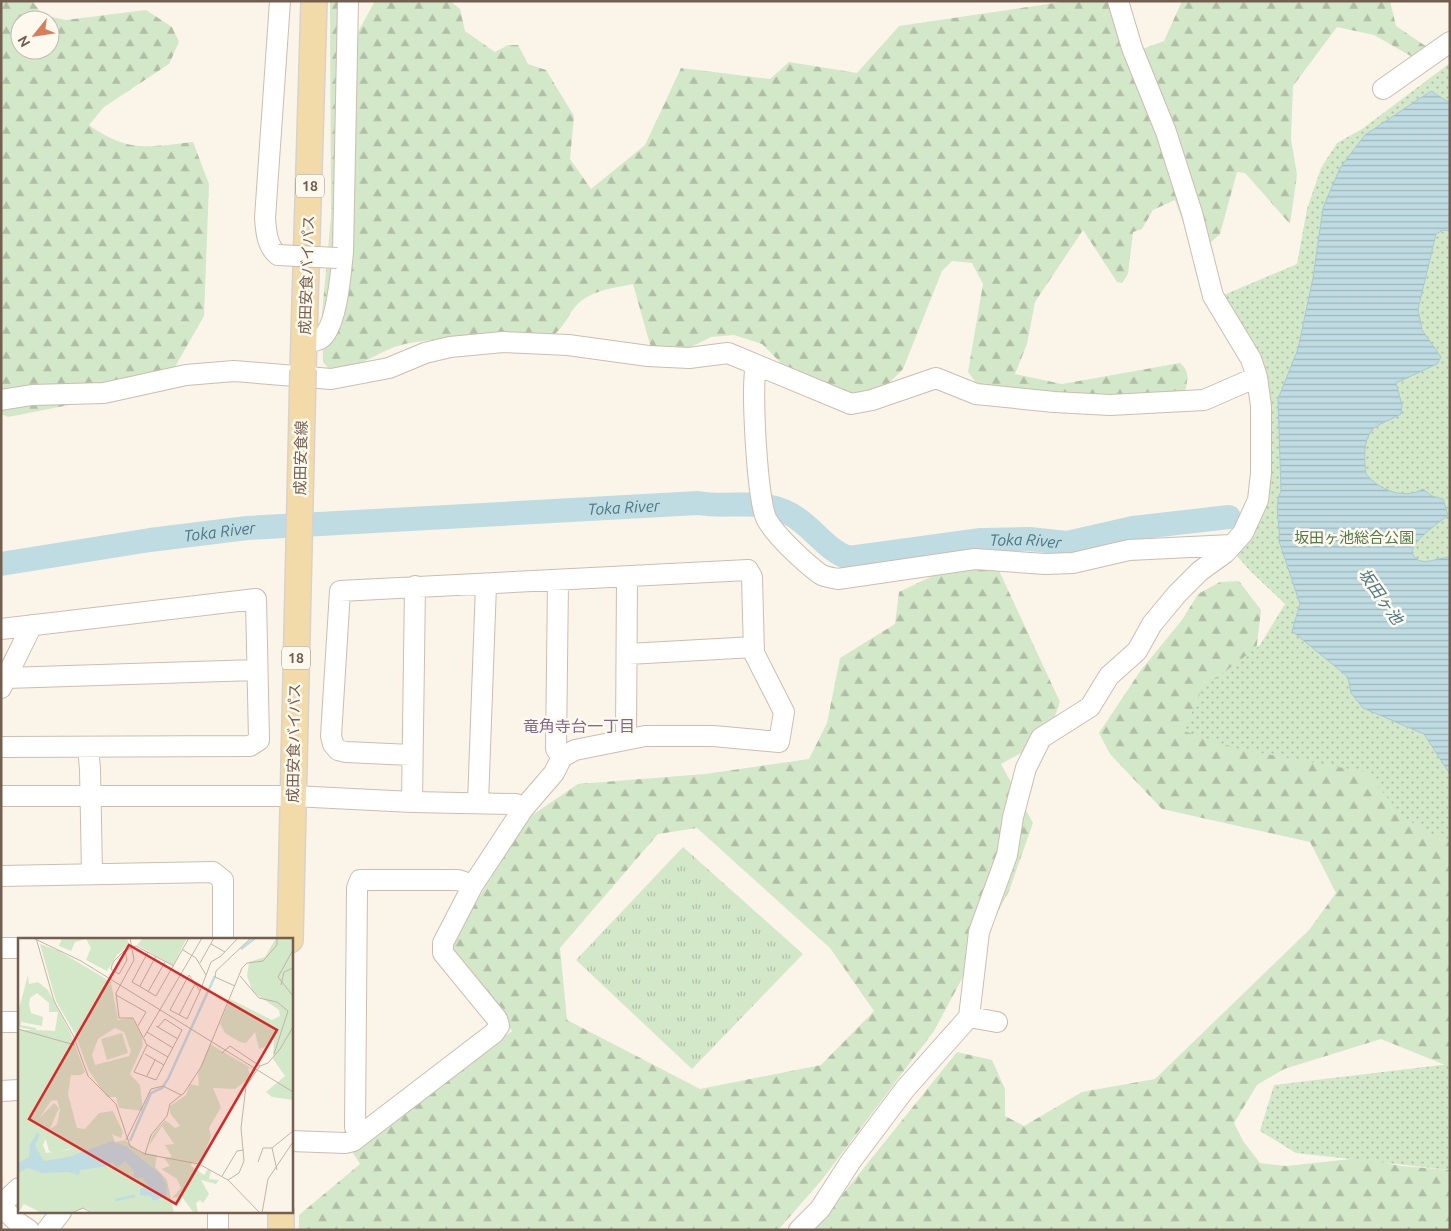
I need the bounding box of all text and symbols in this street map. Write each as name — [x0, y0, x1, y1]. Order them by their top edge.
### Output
north arrow — [10, 10, 60, 60]
text: N — [14, 33, 33, 50]
road number: 18 — [296, 175, 324, 198]
street label: 成田安食バイパス — [296, 215, 317, 335]
street label: 成田安食線 — [291, 420, 310, 496]
water label: Toka River — [587, 496, 661, 518]
water label: Toka River — [183, 519, 257, 545]
park label: 坂田ヶ池総合公園 — [1294, 529, 1414, 546]
water label: Toka River — [989, 530, 1063, 551]
water label: 坂田ヶ池 — [1355, 565, 1408, 629]
road number: 18 — [282, 646, 310, 670]
street label: 成田安食バイパス — [284, 683, 303, 803]
district label: 竜角寺台一丁目 — [523, 717, 635, 735]
inset map — [18, 938, 292, 1214]

